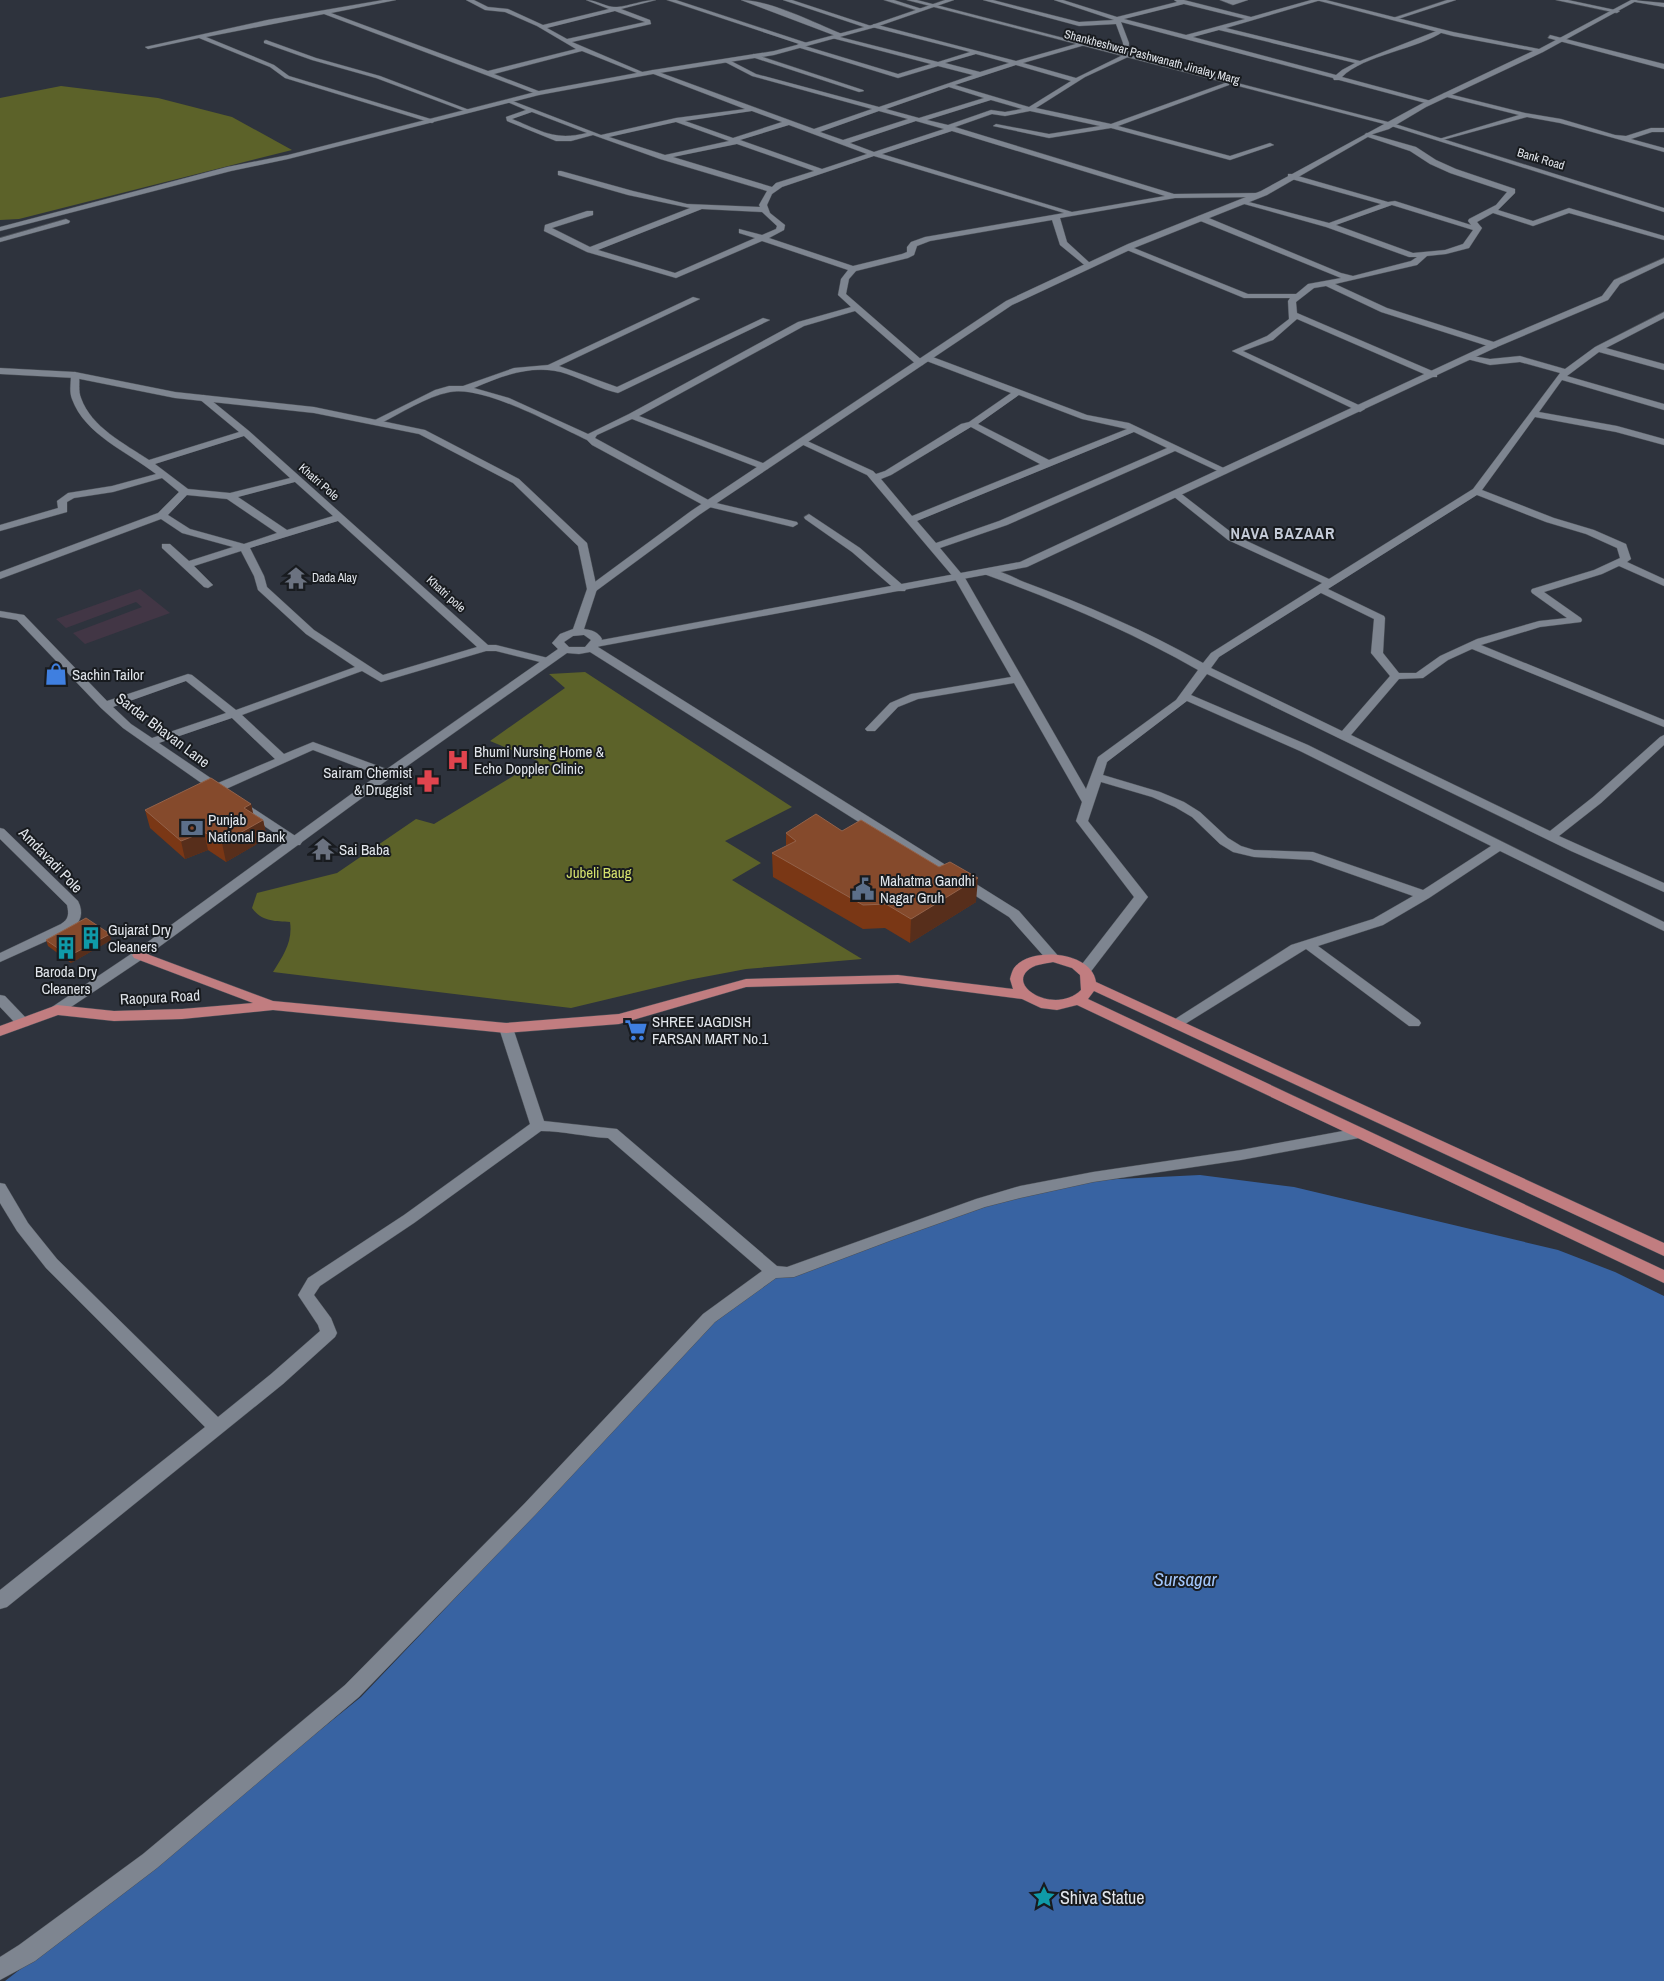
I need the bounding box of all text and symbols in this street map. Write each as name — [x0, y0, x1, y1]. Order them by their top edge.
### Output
street label: Shankheshwar Pashwanath Jinalay Marg — [1062, 26, 1242, 88]
street label: Bank Road — [1515, 144, 1567, 174]
street label: Khatri Pole — [295, 460, 343, 504]
district label: NAVA BAZAAR — [1231, 522, 1335, 544]
temple icon: Dada Alay — [283, 565, 309, 591]
place label: Dada Alay — [312, 570, 357, 586]
street label: Khatri pole — [423, 572, 469, 616]
shop icon: Sachin Tailor — [43, 661, 69, 687]
place label: Sachin Tailor — [72, 664, 144, 685]
street label: Sardar Bhavan Lane — [112, 688, 214, 772]
place label: Bhumi Nursing Home & Echo Doppler Clinic — [474, 741, 605, 779]
hospital icon: Bhumi Nursing Home & Echo Doppler Clinic — [445, 747, 471, 773]
place label: Sairam Chemist & Druggist — [323, 762, 413, 800]
pharmacy icon: Sairam Chemist & Druggist — [415, 768, 441, 794]
place label: Punjab National Bank — [208, 809, 286, 847]
bank icon: Punjab National Bank — [179, 815, 205, 841]
street label: Amdavadi Pole — [14, 822, 88, 897]
temple icon: Sai Baba — [310, 836, 336, 862]
place label: Sai Baba — [339, 839, 390, 860]
park label: Jubeli Baug — [567, 862, 632, 883]
place label: Mahatma Gandhi Nagar Gruh — [880, 870, 975, 908]
public building icon: Mahatma Gandhi Nagar Gruh — [850, 876, 876, 902]
place label: Gujarat Dry Cleaners — [108, 919, 172, 957]
building icon: Gujarat Dry Cleaners — [78, 925, 104, 951]
building icon: Baroda Dry Cleaners — [53, 935, 79, 961]
place label: Baroda Dry Cleaners — [35, 961, 98, 999]
street label: Raopura Road — [120, 984, 200, 1010]
place label: SHREE JAGDISH FARSAN MART No.1 — [652, 1011, 769, 1049]
supermarket icon: SHREE JAGDISH FARSAN MART No.1 — [623, 1017, 649, 1043]
water label: Sursagar — [1153, 1566, 1217, 1592]
place icon: Shiva Statue — [1031, 1884, 1057, 1910]
place label: Shiva Statue — [1060, 1885, 1145, 1910]

